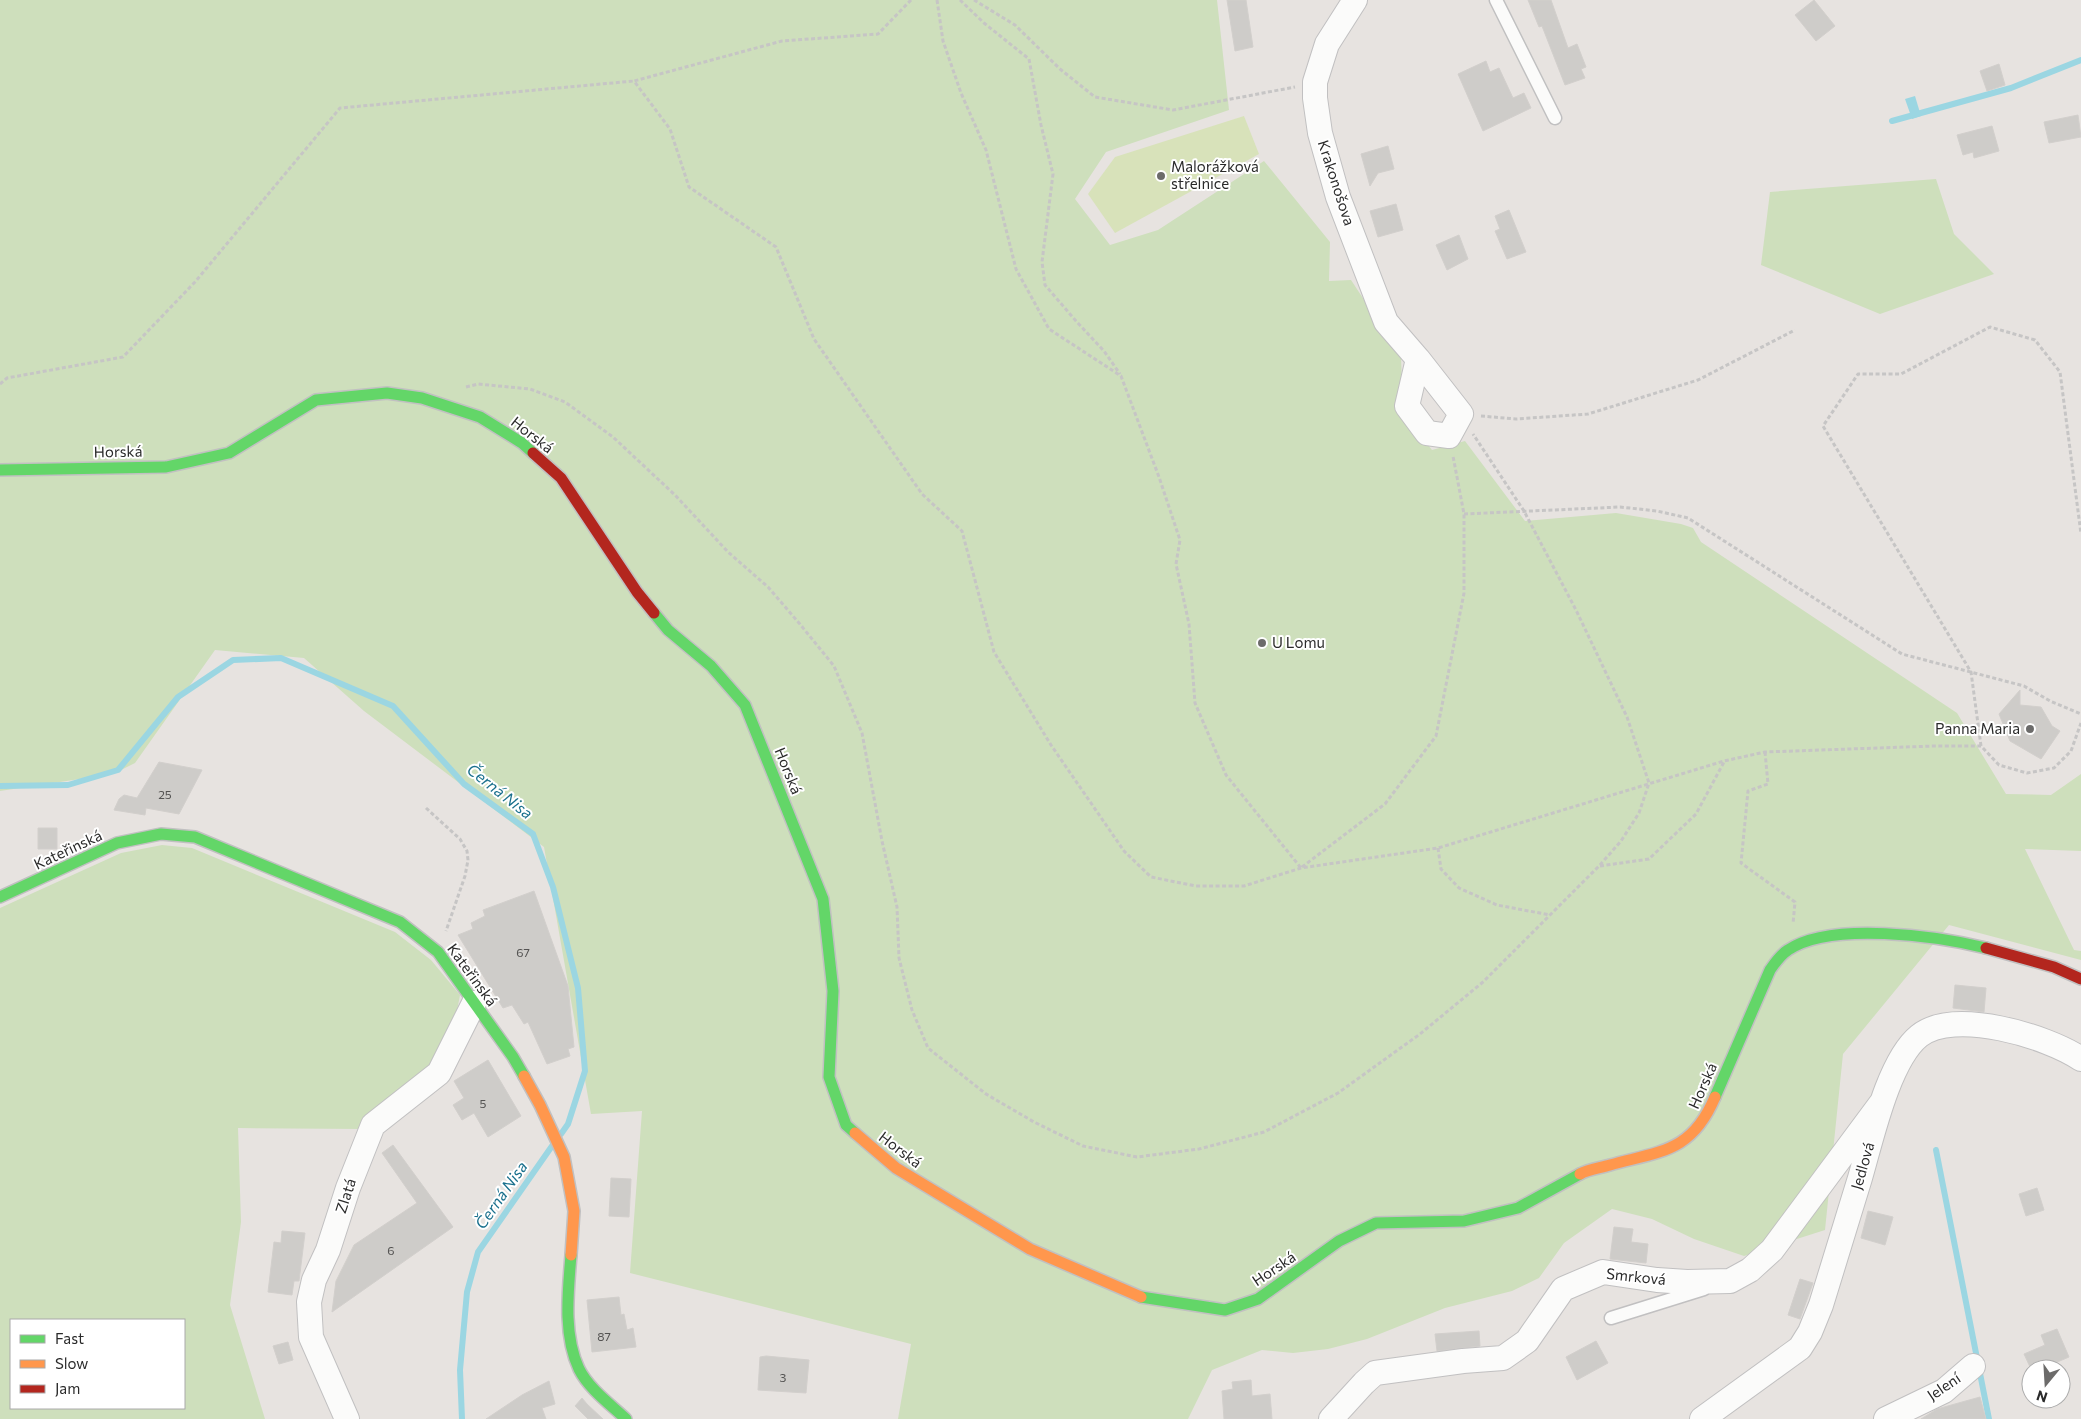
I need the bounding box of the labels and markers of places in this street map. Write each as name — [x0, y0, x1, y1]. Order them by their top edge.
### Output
place label: Malorážková střelnice — [1171, 157, 1259, 192]
marker: Malorážková střelnice — [1155, 170, 1167, 182]
place label: U Lomu — [1272, 633, 1325, 651]
marker: U Lomu — [1256, 637, 1268, 649]
place label: Panna Maria — [1935, 719, 2020, 737]
marker: Panna Maria — [2024, 723, 2036, 735]

